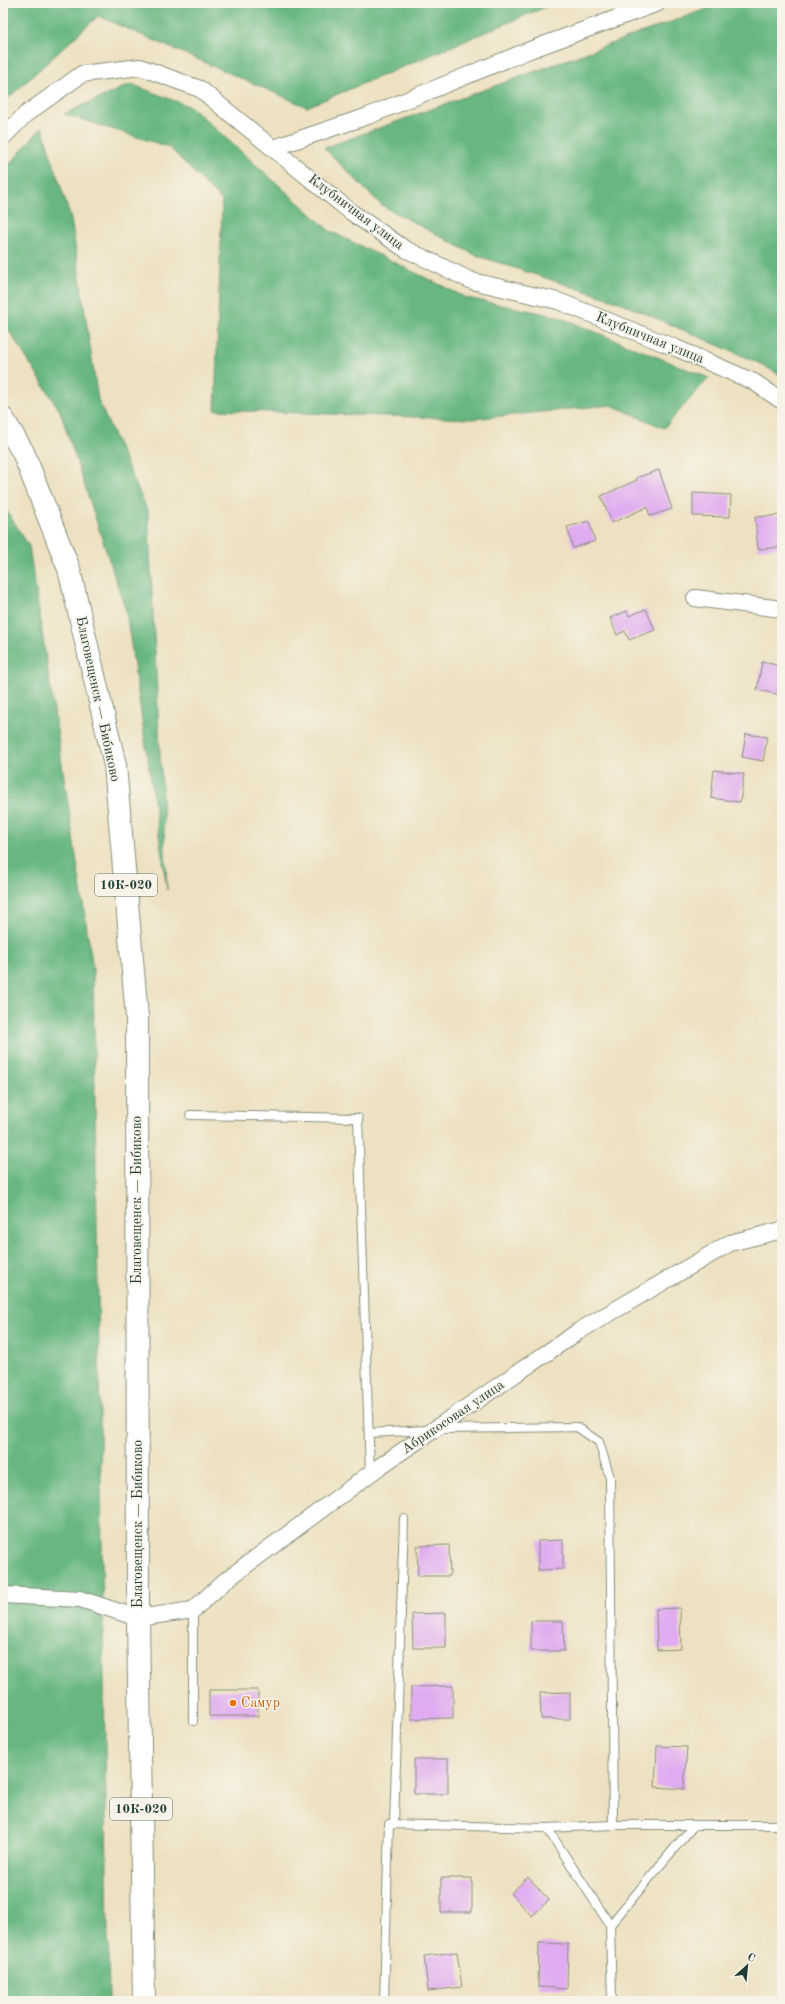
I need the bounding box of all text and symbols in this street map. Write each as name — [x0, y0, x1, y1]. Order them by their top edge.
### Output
street label: Клубничная улица — [306, 172, 406, 252]
street label: Клубничная улица — [594, 310, 706, 366]
street label: Благовещенск — Бибиково — [74, 615, 122, 783]
road number: 10К-020 — [95, 874, 157, 896]
street label: Благовещенск — Бибиково — [130, 1116, 144, 1284]
street label: Абрикосовая улица — [399, 1378, 507, 1456]
street label: Благовещенск — Бибиково — [131, 1440, 145, 1608]
place label: Самур — [241, 1696, 280, 1710]
marker: Самур — [228, 1698, 238, 1708]
road number: 10К-020 — [110, 1798, 172, 1820]
north arrow — [727, 1946, 767, 1986]
text: С — [745, 1952, 757, 1965]

